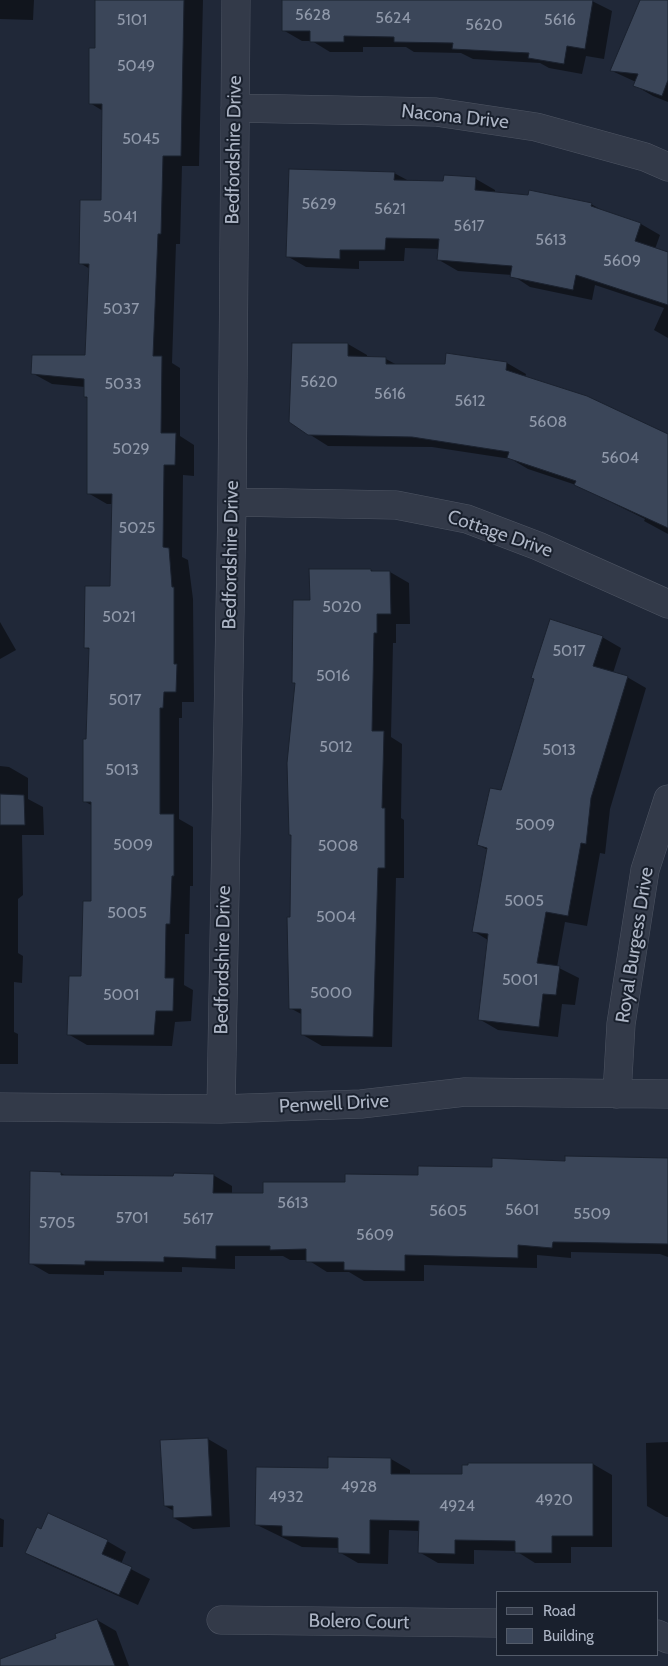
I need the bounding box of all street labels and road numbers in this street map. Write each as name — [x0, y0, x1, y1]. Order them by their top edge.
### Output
street label: Bedfordshire Drive — [221, 75, 247, 225]
street label: Nacona Drive — [400, 100, 510, 134]
street label: Bedfordshire Drive — [218, 480, 244, 630]
street label: Cottage Drive — [444, 505, 556, 563]
street label: Royal Burgess Drive — [611, 865, 659, 1025]
street label: Bedfordshire Drive — [210, 885, 236, 1035]
street label: Penwell Drive — [278, 1090, 390, 1118]
street label: Bolero Court — [308, 1610, 410, 1634]

